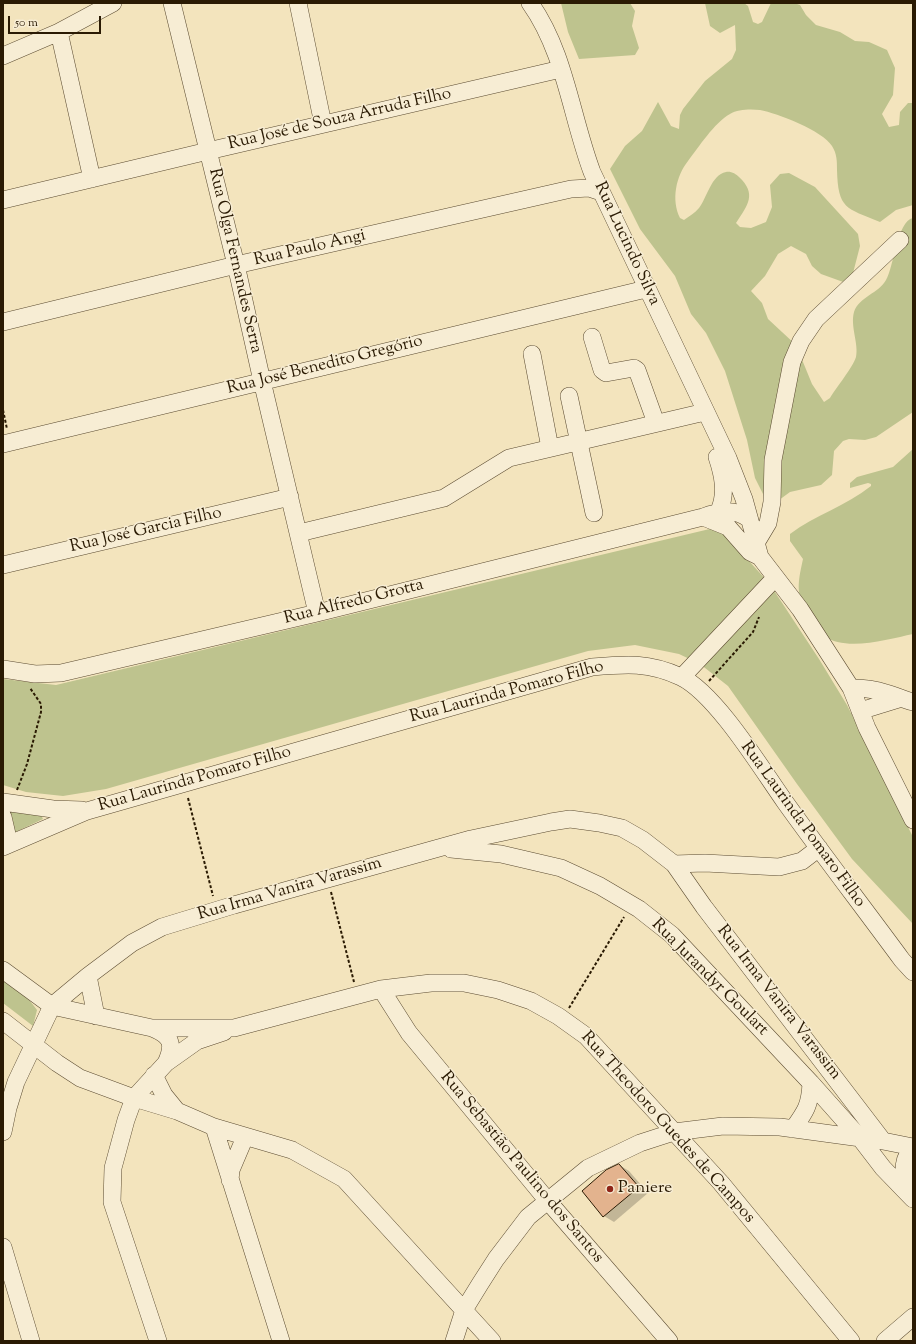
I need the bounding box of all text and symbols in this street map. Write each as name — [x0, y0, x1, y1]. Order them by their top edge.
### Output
scale bar — [10, 8, 103, 34]
text: 50 m — [15, 14, 38, 32]
street label: Rua José de Souza Arruda Filho — [226, 84, 454, 156]
street label: Rua Olga Fernandes Serra — [203, 166, 265, 356]
street label: Rua Lucindo Silva — [588, 179, 664, 309]
street label: Rua Paulo Angi — [252, 226, 368, 272]
street label: Rua José Benedito Gregório — [225, 332, 425, 400]
street label: Rua José Garcia Filho — [68, 504, 224, 558]
street label: Rua Alfredo Grotta — [282, 576, 426, 630]
street label: Rua Laurinda Pomaro Filho — [408, 657, 606, 729]
street label: Rua Laurinda Pomaro Filho — [735, 738, 869, 912]
street label: Rua Laurinda Pomaro Filho — [96, 743, 294, 817]
street label: Rua Irma Vanira Varassim — [196, 854, 384, 926]
street label: Rua Jurandyr Goulart — [646, 915, 772, 1041]
street label: Rua Irma Vanira Varassim — [711, 922, 845, 1084]
street label: Rua Theodoro Guedes de Campos — [575, 1028, 759, 1228]
street label: Rua Sebastião Paulino dos Santos — [435, 1068, 607, 1268]
place label: Paniere — [618, 1179, 672, 1199]
marker: Paniere — [605, 1184, 615, 1194]

